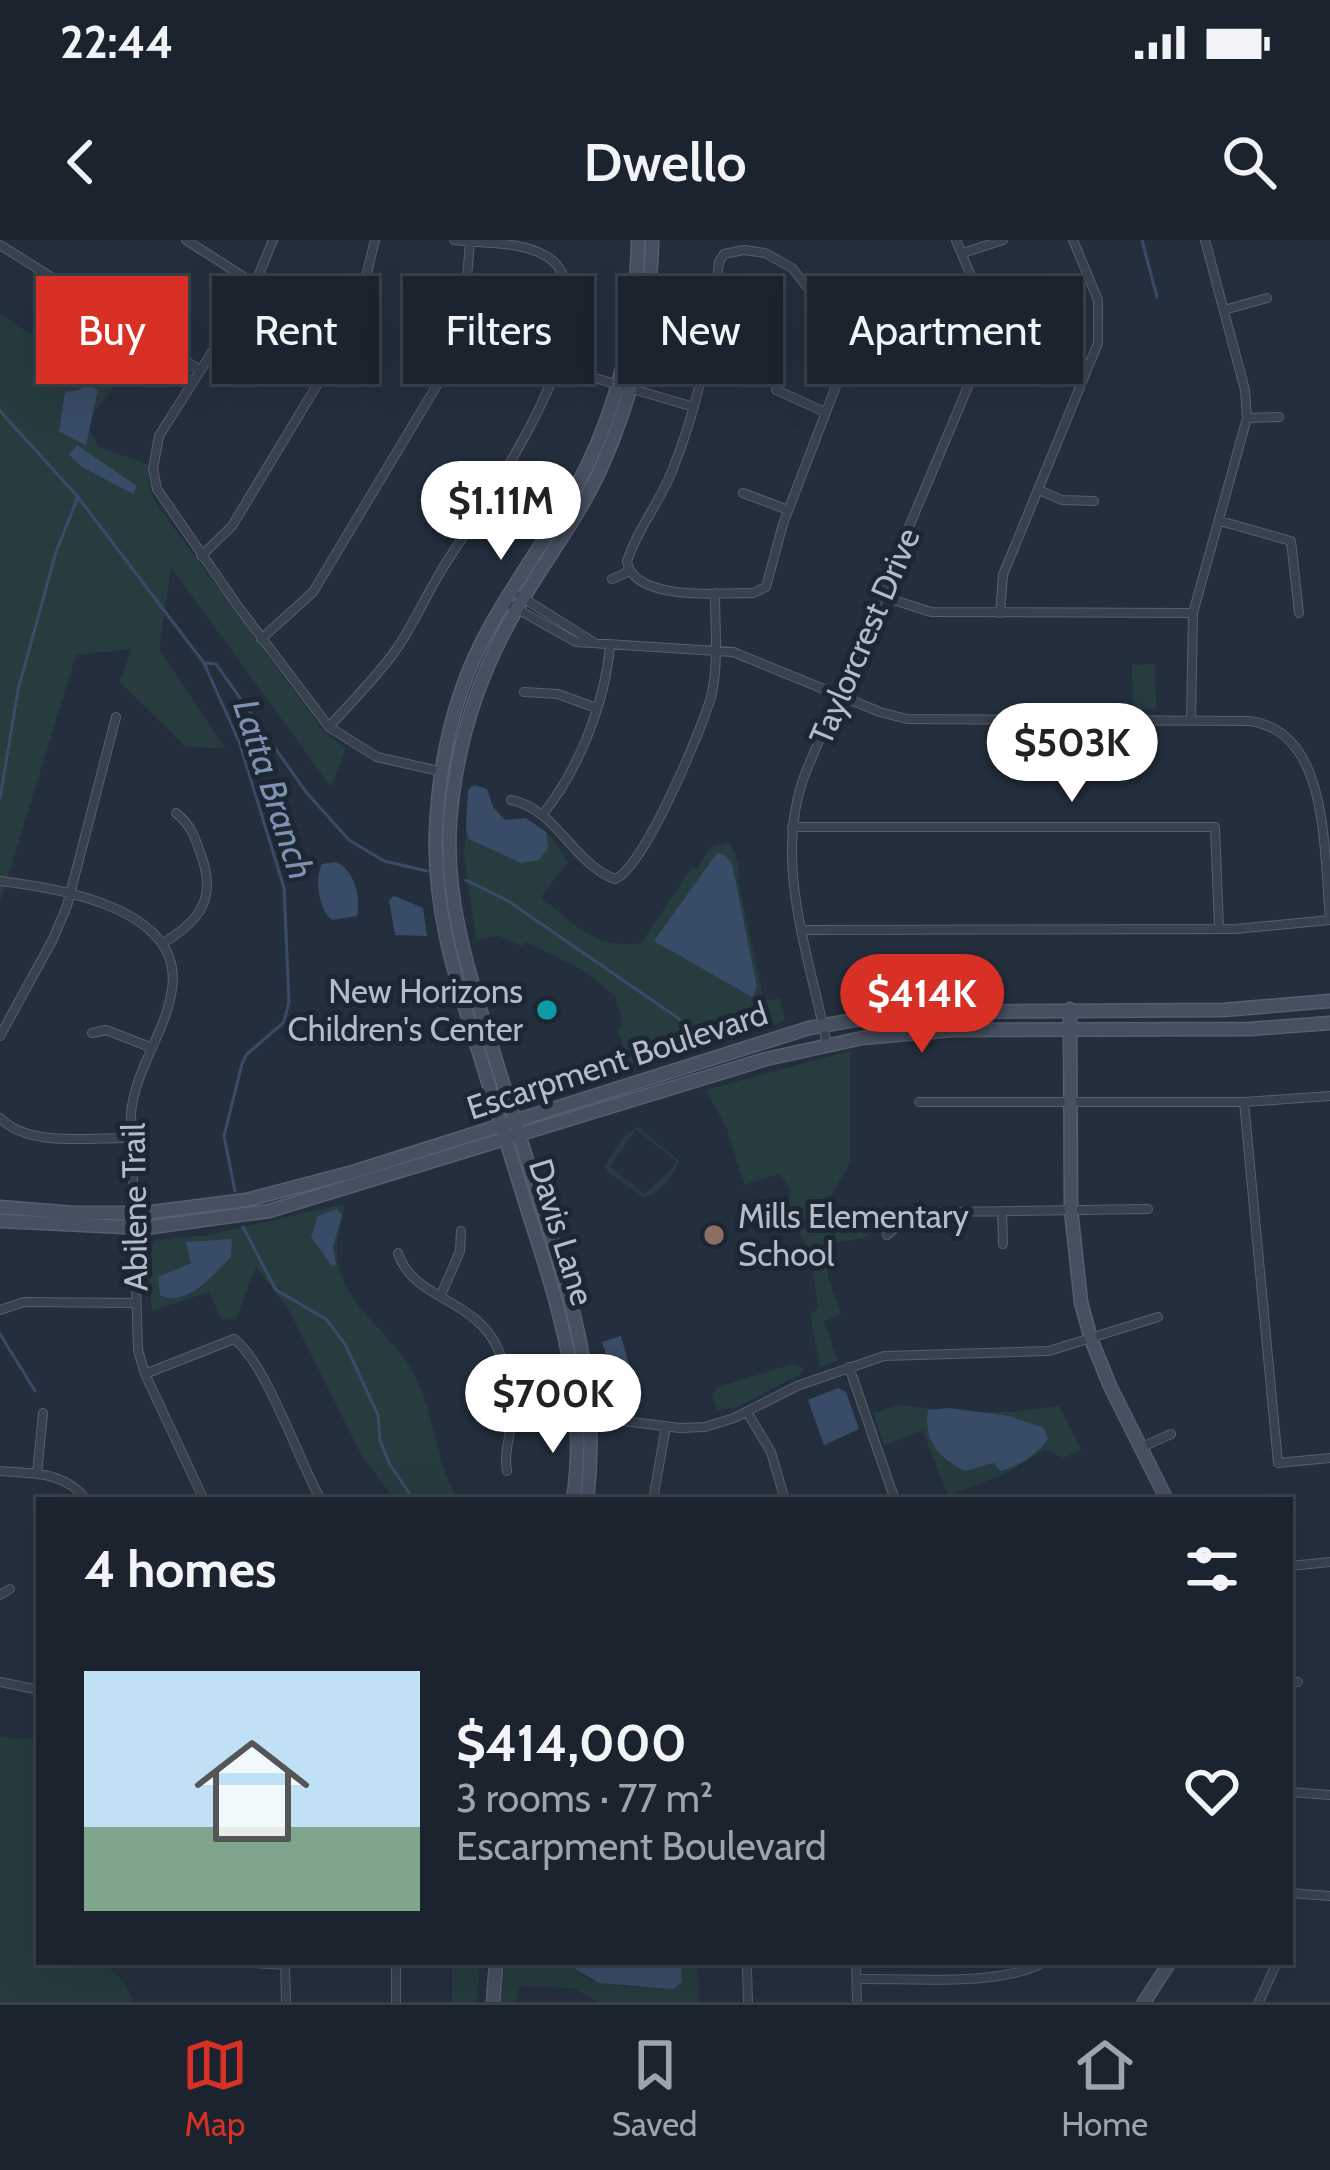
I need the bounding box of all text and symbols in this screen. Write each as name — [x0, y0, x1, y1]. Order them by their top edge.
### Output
text: 22:44 — [60, 15, 174, 69]
icon: back — [48, 129, 114, 195]
text: Dwello — [583, 129, 747, 195]
icon: search — [1216, 129, 1282, 195]
chip: Buy — [36, 276, 188, 384]
chip: Rent — [212, 276, 379, 384]
chip: Filters — [403, 276, 594, 384]
chip: New — [618, 276, 783, 384]
chip: Apartment — [807, 276, 1083, 384]
pin: $1.11M — [403, 461, 599, 563]
text: $1.11M — [448, 476, 554, 524]
street label: Taylorcrest Drive — [800, 522, 928, 750]
water label: Latta Branch — [224, 693, 324, 885]
pin: $503K — [988, 703, 1156, 805]
text: $503K — [1014, 718, 1130, 766]
pin: $414K — [838, 954, 1006, 1056]
text: $414K — [867, 969, 977, 1017]
place label: New Horizons Children's Center — [287, 971, 524, 1049]
street label: Escarpment Boulevard — [462, 993, 772, 1127]
marker: New Horizons Children's Center — [534, 997, 560, 1023]
street label: Abilene Trail — [113, 1122, 155, 1292]
street label: Davis Lane — [521, 1154, 603, 1310]
place label: Mills Elementary School — [738, 1196, 969, 1274]
marker: Mills Elementary School — [701, 1222, 727, 1248]
pin: $700K — [469, 1354, 637, 1456]
text: $700K — [492, 1369, 614, 1417]
icon: filters — [1179, 1536, 1245, 1602]
text: 4 homes — [84, 1538, 276, 1600]
text: $414,000 — [456, 1712, 687, 1774]
icon: home — [180, 1719, 324, 1863]
icon: heart — [1179, 1758, 1245, 1824]
text: 3 rooms · 77 m² — [456, 1774, 713, 1822]
text: Escarpment Boulevard — [456, 1822, 827, 1870]
tab: Map — [182, 2032, 248, 2144]
tab: Saved — [612, 2032, 697, 2144]
tab: Home — [1061, 2032, 1148, 2144]

